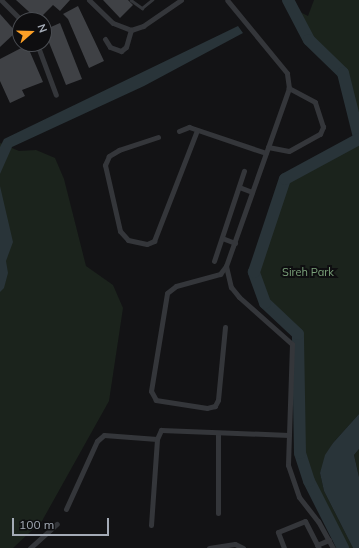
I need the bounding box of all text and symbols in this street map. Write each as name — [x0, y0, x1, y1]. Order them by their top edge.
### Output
north arrow — [12, 12, 52, 52]
text: N — [34, 22, 50, 35]
park label: Sireh Park — [282, 265, 334, 279]
scale bar — [14, 510, 111, 536]
text: 100 m — [19, 517, 54, 532]

